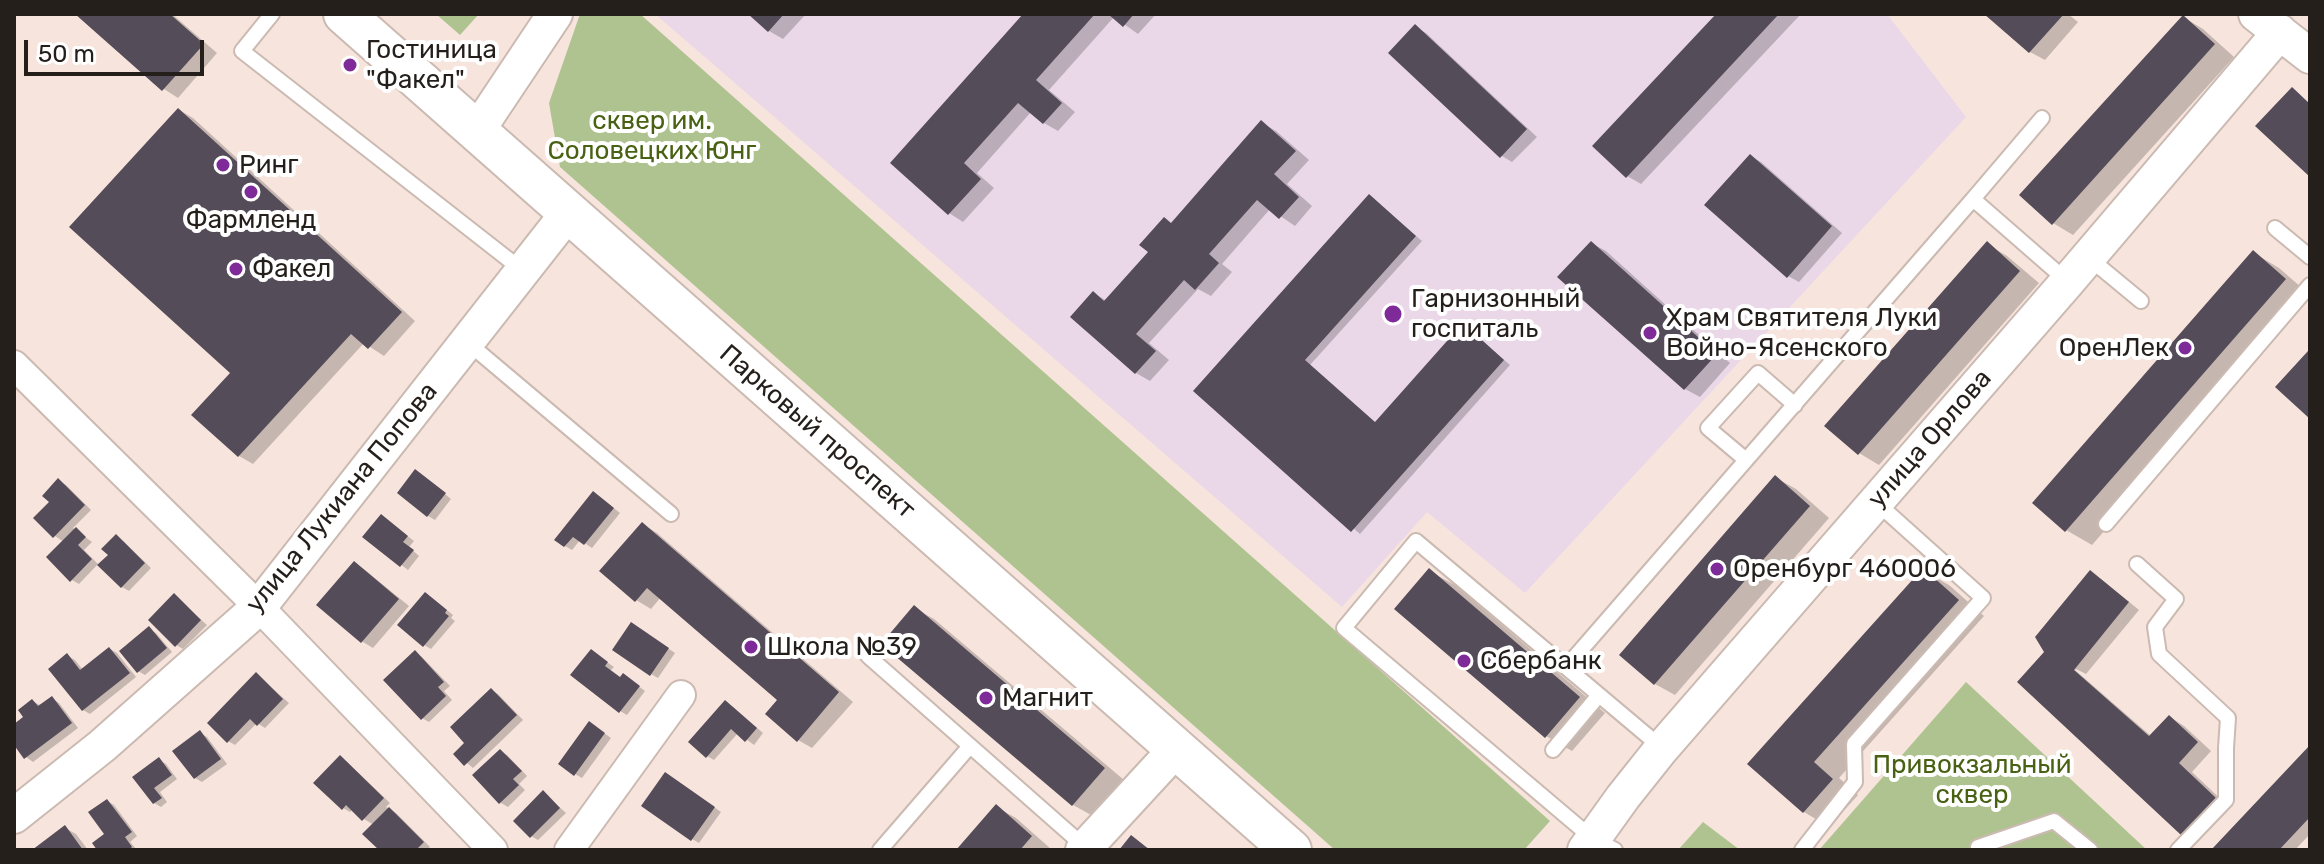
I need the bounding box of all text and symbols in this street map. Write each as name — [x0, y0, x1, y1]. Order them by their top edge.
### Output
scale bar — [28, 24, 208, 74]
place label: Гостиница "Факел" — [366, 34, 497, 96]
text: 50 m — [38, 40, 95, 68]
marker: Гостиница "Факел" — [341, 56, 359, 74]
park label: сквер им. Соловецких Юнг — [547, 105, 757, 166]
place label: Ринг — [239, 149, 299, 181]
marker: Ринг — [214, 156, 232, 174]
marker: Фармленд — [242, 183, 260, 201]
place label: Фармленд — [186, 204, 316, 236]
place label: Факел — [252, 253, 331, 285]
marker: Факел — [227, 260, 245, 278]
place label: Гарнизонный госпиталь — [1411, 283, 1580, 344]
place label: Храм Святителя Луки Войно-Ясенского — [1666, 302, 1937, 364]
marker: Гарнизонный госпиталь — [1382, 303, 1404, 325]
marker: Храм Святителя Луки Войно-Ясенского — [1641, 324, 1659, 342]
place label: ОренЛек — [2059, 332, 2169, 364]
street label: Парковый проспект — [713, 338, 921, 526]
marker: ОренЛек — [2176, 339, 2194, 357]
street label: улица Орлова — [1861, 363, 1999, 515]
street label: улица Лукиана Попова — [240, 377, 444, 619]
place label: Оренбург 460006 — [1733, 553, 1956, 585]
marker: Оренбург 460006 — [1708, 560, 1726, 578]
place label: Школа №39 — [767, 631, 917, 663]
marker: Школа №39 — [742, 638, 760, 656]
place label: Сбербанк — [1480, 645, 1602, 677]
marker: Сбербанк — [1455, 652, 1473, 670]
place label: Магнит — [1002, 682, 1093, 714]
marker: Магнит — [977, 689, 995, 707]
park label: Привокзальный сквер — [1872, 749, 2072, 810]

